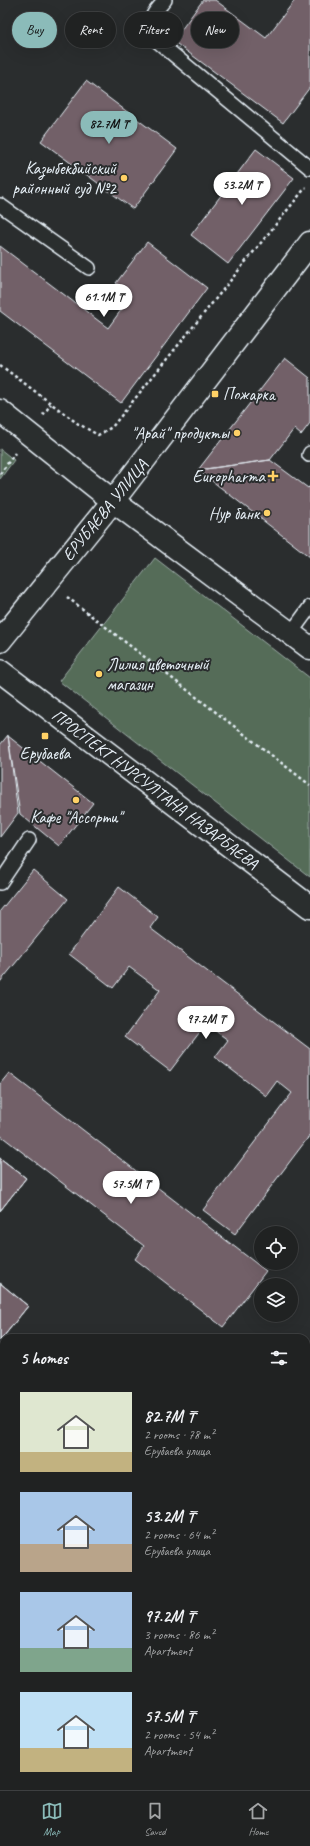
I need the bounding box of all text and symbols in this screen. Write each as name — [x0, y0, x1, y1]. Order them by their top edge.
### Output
chip: Buy — [12, 12, 57, 48]
chip: Rent — [65, 12, 116, 48]
chip: Filters — [124, 12, 183, 48]
chip: New — [191, 12, 239, 48]
pin: 82.7M ₸ — [72, 111, 146, 145]
text: 82.7M ₸ — [89, 116, 129, 132]
place label: Казыбекбийский районный суд №2 — [12, 158, 117, 199]
pin: 53.2M ₸ — [205, 172, 279, 206]
marker: Казыбекбийский районный суд №2 — [119, 173, 129, 183]
text: 53.2M ₸ — [223, 177, 261, 193]
pin: 61.1M ₸ — [67, 284, 141, 318]
text: 61.1M ₸ — [84, 289, 124, 305]
place label: Пожарка — [223, 384, 277, 405]
marker: Пожарка — [210, 389, 220, 399]
place label: "Арай" продукты — [131, 423, 231, 444]
marker: "Арай" продукты — [232, 428, 242, 438]
street label: ЕРУБАЕВА УЛИЦА — [58, 455, 153, 565]
place label: Europharma — [193, 466, 267, 487]
marker: Europharma — [268, 471, 278, 481]
place label: Нур банк — [209, 503, 261, 524]
marker: Нур банк — [262, 508, 272, 518]
place label: Лилия цветочный магазин — [107, 654, 210, 695]
marker: Лилия цветочный магазин — [94, 669, 104, 679]
street label: ПРОСПЕКТ НУРСУЛТАНА НАЗАРБАЕВА — [47, 704, 263, 874]
marker: Ерубаева — [40, 731, 50, 741]
place label: Ерубаева — [20, 743, 72, 764]
marker: Кафе "Ассорти" — [71, 795, 81, 805]
place label: Кафе "Ассорти" — [30, 807, 126, 828]
pin: 97.2M ₸ — [169, 1006, 243, 1040]
text: 97.2M ₸ — [187, 1011, 225, 1027]
pin: 57.5M ₸ — [94, 1171, 168, 1205]
text: 57.5M ₸ — [112, 1176, 150, 1192]
map controls — [254, 1226, 298, 1322]
button: locate — [254, 1226, 298, 1270]
button: layers — [254, 1278, 298, 1322]
icon: filters — [268, 1347, 290, 1369]
text: 5 homes — [20, 1348, 68, 1369]
text: 82.7M ₸ — [144, 1406, 195, 1427]
icon: home — [52, 1408, 100, 1456]
text: 2 rooms · 78 m² — [144, 1427, 214, 1443]
text: Ерубаева улица — [144, 1443, 210, 1459]
text: 53.2M ₸ — [144, 1506, 195, 1527]
icon: home — [52, 1508, 100, 1556]
text: 2 rooms · 64 m² — [144, 1527, 214, 1543]
text: Ерубаева улица — [144, 1543, 210, 1559]
text: 97.2M ₸ — [144, 1606, 195, 1627]
icon: home — [52, 1608, 100, 1656]
text: 3 rooms · 86 m² — [144, 1627, 214, 1643]
text: Apartment — [144, 1643, 192, 1659]
text: 57.5M ₸ — [144, 1706, 195, 1727]
icon: home — [52, 1708, 100, 1756]
text: 2 rooms · 54 m² — [144, 1727, 214, 1743]
text: Apartment — [144, 1743, 192, 1759]
tab: Map — [41, 1800, 63, 1838]
tab: Saved — [144, 1800, 166, 1838]
tab: Home — [247, 1800, 269, 1838]

